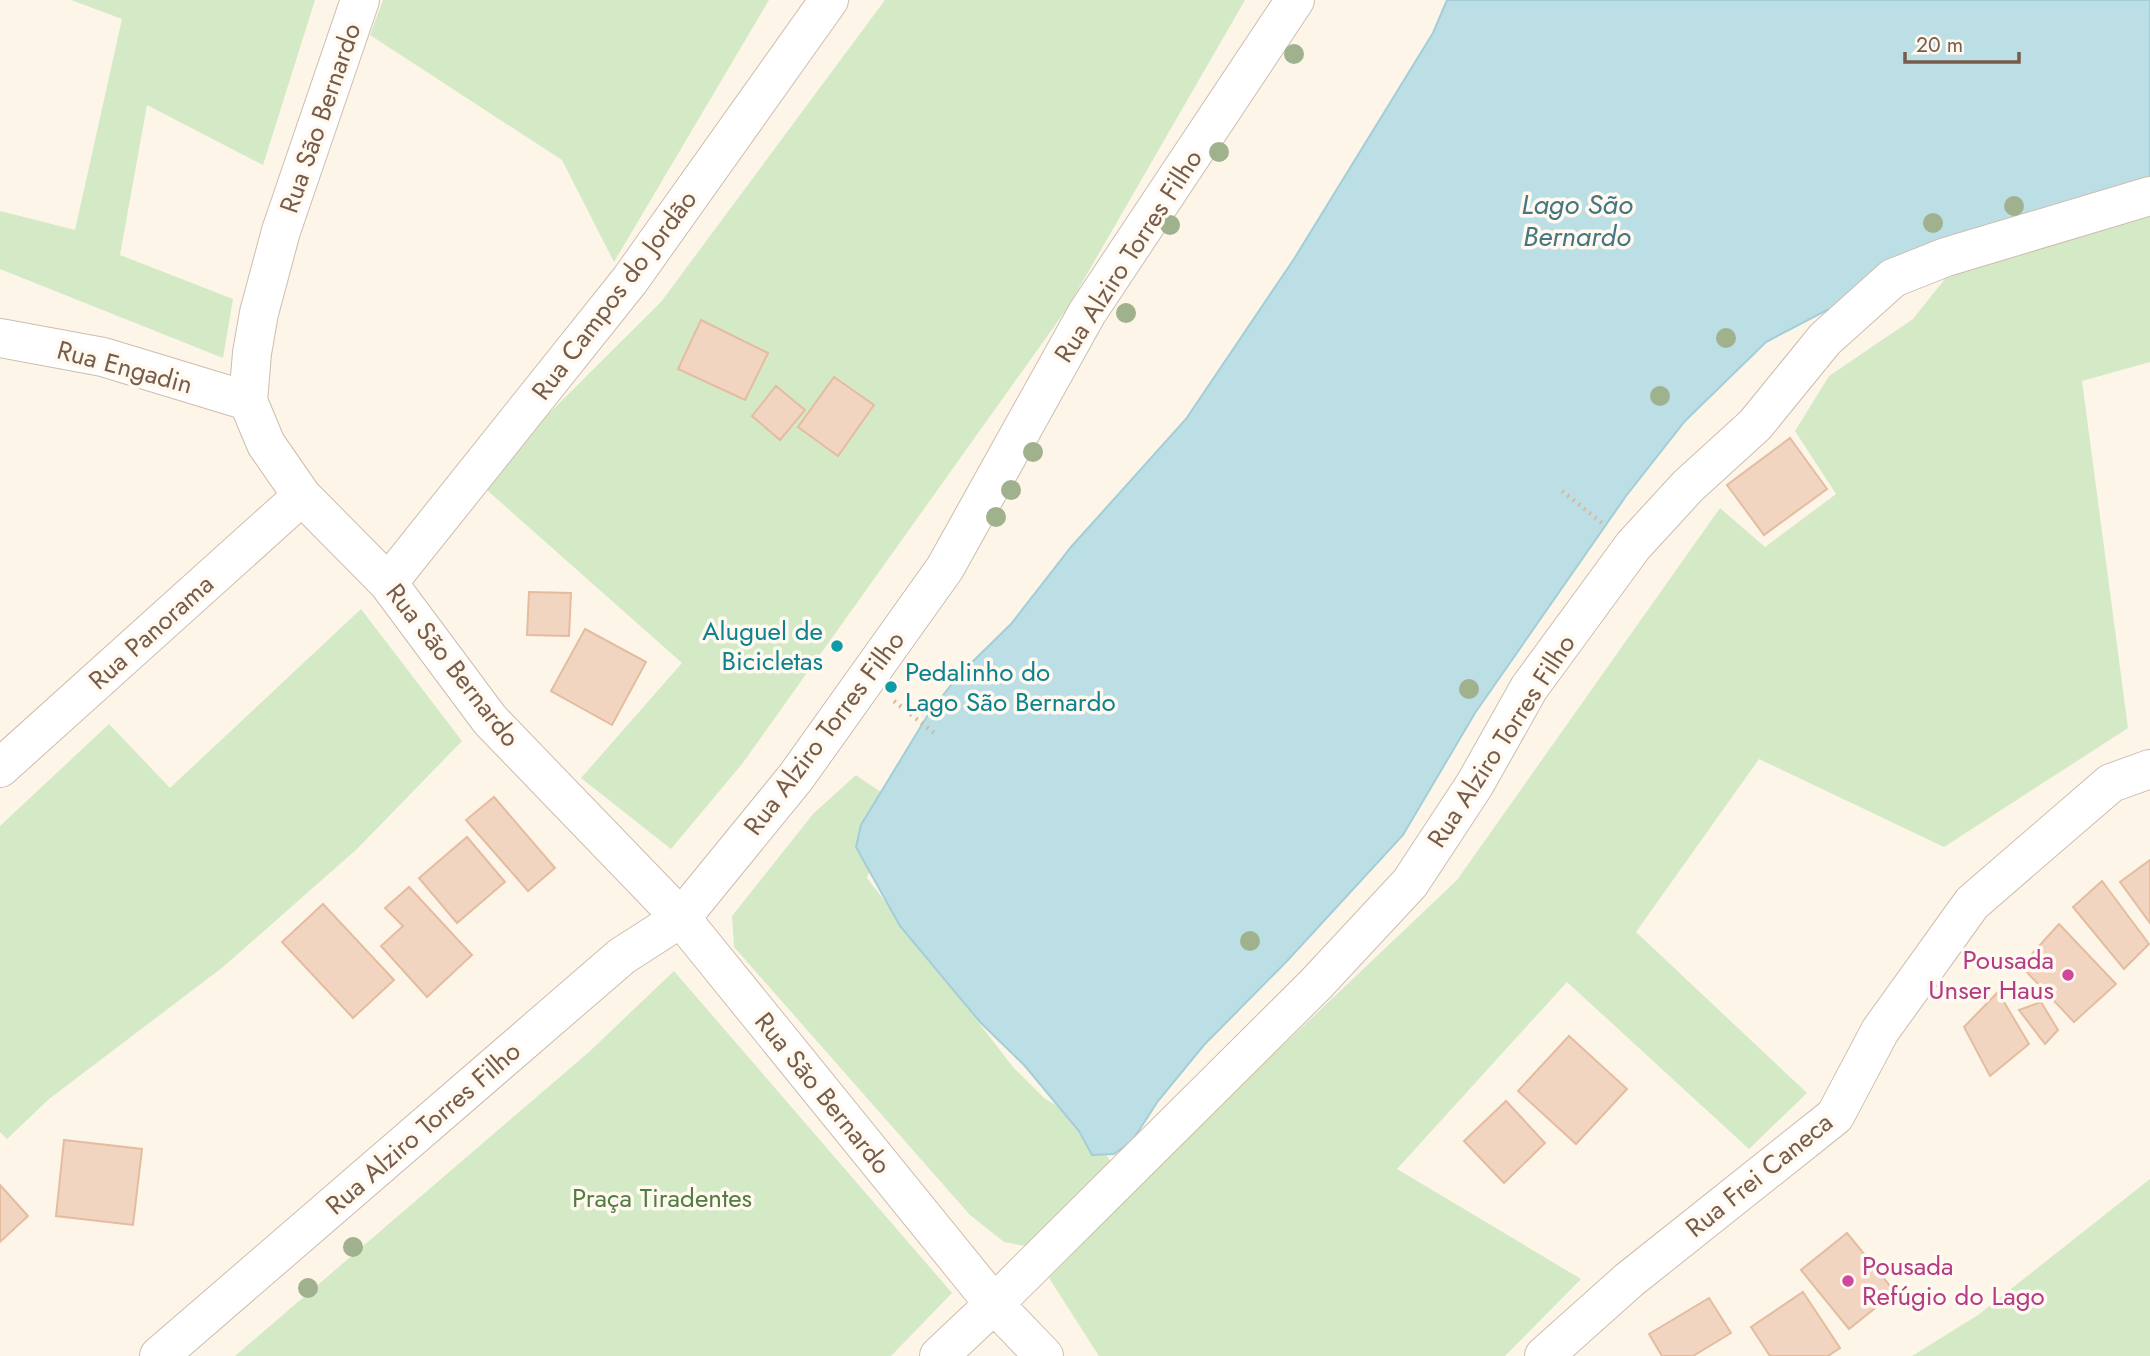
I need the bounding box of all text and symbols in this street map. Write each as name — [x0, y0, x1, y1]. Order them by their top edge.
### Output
street label: Rua São Bernardo — [270, 18, 370, 218]
scale bar — [1905, 21, 2019, 65]
text: 20 m — [1916, 30, 1963, 60]
street label: Rua Alziro Torres Filho — [1045, 142, 1211, 370]
street label: Rua Campos do Jordão — [522, 182, 706, 408]
water label: Lago São Bernardo — [1521, 184, 1633, 257]
street label: Rua Engadin — [53, 331, 197, 403]
street label: Rua Panorama — [80, 566, 222, 698]
street label: Rua São Bernardo — [377, 575, 529, 755]
place label: Aluguel de Bicicletas — [702, 612, 823, 680]
street label: Rua Alziro Torres Filho — [734, 623, 914, 843]
street label: Rua Alziro Torres Filho — [1418, 627, 1584, 855]
marker: Aluguel de Bicicletas — [829, 638, 845, 654]
place label: Pedalinho do Lago São Bernardo — [905, 653, 1116, 721]
marker: Pedalinho do Lago São Bernardo — [883, 679, 899, 695]
place label: Pousada Unser Haus — [1928, 941, 2054, 1009]
marker: Pousada Unser Haus — [2060, 967, 2076, 983]
street label: Rua São Bernardo — [746, 1004, 900, 1182]
street label: Rua Alziro Torres Filho — [317, 1033, 529, 1223]
street label: Rua Frei Caneca — [1677, 1104, 1841, 1246]
park label: Praça Tiradentes — [572, 1179, 752, 1217]
place label: Pousada Refúgio do Lago — [1862, 1247, 2045, 1315]
marker: Pousada Refúgio do Lago — [1840, 1273, 1856, 1289]

